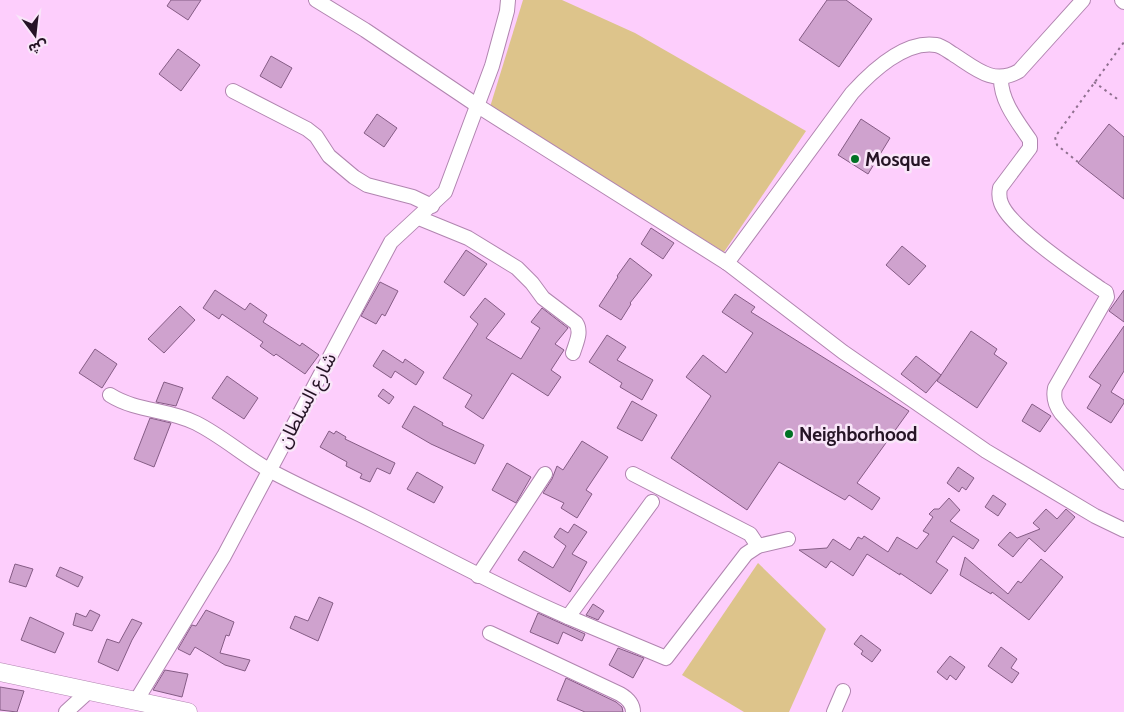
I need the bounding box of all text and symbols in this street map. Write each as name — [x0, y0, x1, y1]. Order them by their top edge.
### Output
north arrow — [10, 10, 60, 60]
text: ش — [27, 36, 50, 59]
place label: Mosque — [865, 148, 931, 171]
marker: Mosque — [849, 153, 861, 165]
street label: شارع السلطان — [272, 349, 343, 453]
place label: Neighborhood — [799, 423, 917, 446]
marker: Neighborhood — [783, 428, 795, 440]

